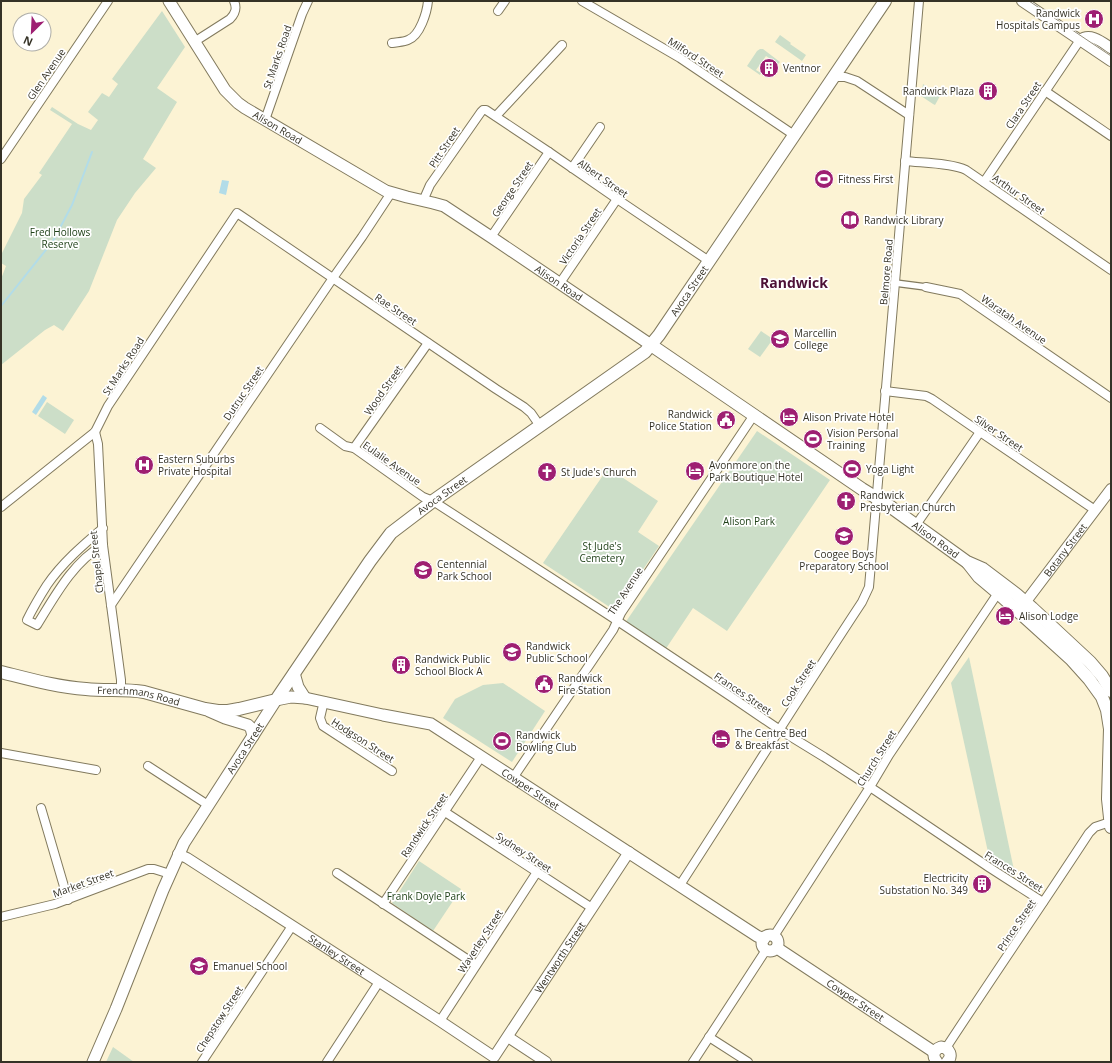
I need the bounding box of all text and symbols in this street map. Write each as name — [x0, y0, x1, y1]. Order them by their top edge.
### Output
place label: Randwick Hospitals Campus — [996, 6, 1081, 32]
hospital icon: Randwick Hospitals Campus — [1083, 8, 1105, 30]
north arrow — [12, 12, 52, 52]
street label: St Marks Road — [260, 23, 294, 91]
text: N — [21, 33, 35, 50]
street label: Milford Street — [665, 34, 727, 81]
street label: Glen Avenue — [24, 45, 68, 102]
building icon: Ventnor — [758, 57, 780, 79]
place label: Ventnor — [783, 61, 821, 75]
street label: Clara Street — [1002, 78, 1044, 132]
building icon: Randwick Plaza — [977, 80, 999, 102]
place label: Randwick Plaza — [903, 84, 974, 98]
street label: Alison Road — [250, 107, 305, 147]
street label: Pitt Street — [425, 124, 463, 170]
street label: Albert Street — [575, 155, 631, 201]
street label: George Street — [488, 158, 536, 220]
sports icon: Fitness First — [813, 168, 835, 190]
street label: Arthur Street — [990, 171, 1048, 217]
place label: Fitness First — [838, 172, 894, 186]
street label: Victoria Street — [556, 205, 604, 267]
library icon: Randwick Library — [839, 209, 861, 231]
place label: Randwick Library — [864, 213, 944, 227]
park label: Fred Hollows Reserve — [30, 225, 91, 251]
street label: Belmore Road — [876, 238, 896, 306]
street label: Alison Road — [532, 262, 586, 304]
street label: Avoca Street — [667, 262, 711, 319]
district label: Randwick — [760, 273, 828, 292]
street label: Rae Street — [372, 290, 420, 328]
street label: Waratah Avenue — [978, 291, 1050, 347]
place label: Marcellin College — [794, 326, 837, 352]
school or university icon: Marcellin College — [769, 328, 791, 350]
street label: St Marks Road — [99, 334, 147, 398]
street label: Wood Street — [361, 362, 406, 418]
street label: Dutruc Street — [220, 363, 267, 423]
hotel icon: Alison Private Hotel — [778, 406, 800, 428]
place label: Randwick Police Station — [649, 407, 713, 433]
public building icon: Randwick Police Station — [715, 409, 737, 431]
place label: Alison Private Hotel — [803, 410, 894, 424]
street label: Silver Street — [972, 412, 1026, 455]
place label: Vision Personal Training — [827, 426, 898, 452]
sports icon: Vision Personal Training — [802, 428, 824, 450]
street label: Eulalie Avenue — [360, 438, 424, 488]
place label: Eastern Suburbs Private Hospital — [158, 452, 235, 478]
hospital icon: Eastern Suburbs Private Hospital — [133, 454, 155, 476]
place label: Avonmore on the Park Boutique Hotel — [709, 458, 803, 484]
sports icon: Yoga Light — [841, 458, 863, 480]
hotel icon: Avonmore on the Park Boutique Hotel — [684, 460, 706, 482]
church icon: St Jude's Church — [536, 461, 558, 483]
place label: Yoga Light — [866, 462, 914, 476]
place label: St Jude's Church — [561, 465, 636, 479]
street label: Avoca Street — [414, 472, 470, 518]
place label: Randwick Presbyterian Church — [860, 488, 955, 514]
church icon: Randwick Presbyterian Church — [835, 490, 857, 512]
park label: Alison Park — [723, 514, 776, 528]
street label: Alison Road — [910, 518, 962, 561]
street label: Botany Street — [1040, 520, 1090, 579]
school or university icon: Coogee Boys Preparatory School — [833, 525, 855, 547]
street label: Chapel Street — [86, 530, 106, 594]
park label: St Jude's Cemetery — [579, 539, 626, 565]
place label: Coogee Boys Preparatory School — [799, 547, 889, 573]
place label: Centennial Park School — [437, 557, 491, 583]
school or university icon: Centennial Park School — [412, 559, 434, 581]
street label: The Avenue — [604, 564, 646, 618]
hotel icon: Alison Lodge — [994, 605, 1016, 627]
place label: Alison Lodge — [1019, 609, 1079, 623]
place label: Randwick Public School — [526, 639, 588, 665]
school or university icon: Randwick Public School — [501, 641, 523, 663]
place label: Randwick Public School Block A — [415, 652, 490, 678]
building icon: Randwick Public School Block A — [390, 654, 412, 676]
street label: Cook Street — [777, 656, 819, 710]
street label: Frances Street — [711, 669, 775, 718]
place label: Randwick Fire Station — [558, 671, 611, 697]
public building icon: Randwick Fire Station — [533, 673, 555, 695]
street label: Frenchmans Road — [97, 683, 182, 709]
street label: Hodgson Street — [329, 714, 398, 766]
street label: Avoca Street — [223, 719, 267, 776]
place label: The Centre Bed & Breakfast — [735, 726, 807, 752]
street label: Church Street — [853, 727, 899, 789]
place label: Randwick Bowling Club — [516, 728, 577, 754]
hotel icon: The Centre Bed & Breakfast — [710, 728, 732, 750]
sports icon: Randwick Bowling Club — [491, 730, 513, 752]
street label: Cowper Street — [499, 765, 563, 813]
street label: Randwick Street — [397, 790, 451, 860]
street label: Sydney Street — [493, 829, 555, 876]
street label: Frances Street — [982, 847, 1046, 895]
street label: Market Street — [51, 865, 116, 900]
place label: Electricity Substation No. 349 — [880, 871, 969, 897]
building icon: Electricity Substation No. 349 — [971, 873, 993, 895]
park label: Frank Doyle Park — [387, 889, 466, 903]
street label: Prince Street — [994, 896, 1039, 954]
street label: Waverley Street — [454, 906, 506, 975]
street label: Wentworth Street — [531, 919, 588, 996]
street label: Stanley Street — [306, 931, 368, 978]
school or university icon: Emanuel School — [188, 955, 210, 977]
place label: Emanuel School — [213, 959, 287, 973]
street label: Cowper Street — [824, 976, 887, 1024]
street label: Chepstow Street — [192, 983, 246, 1055]

